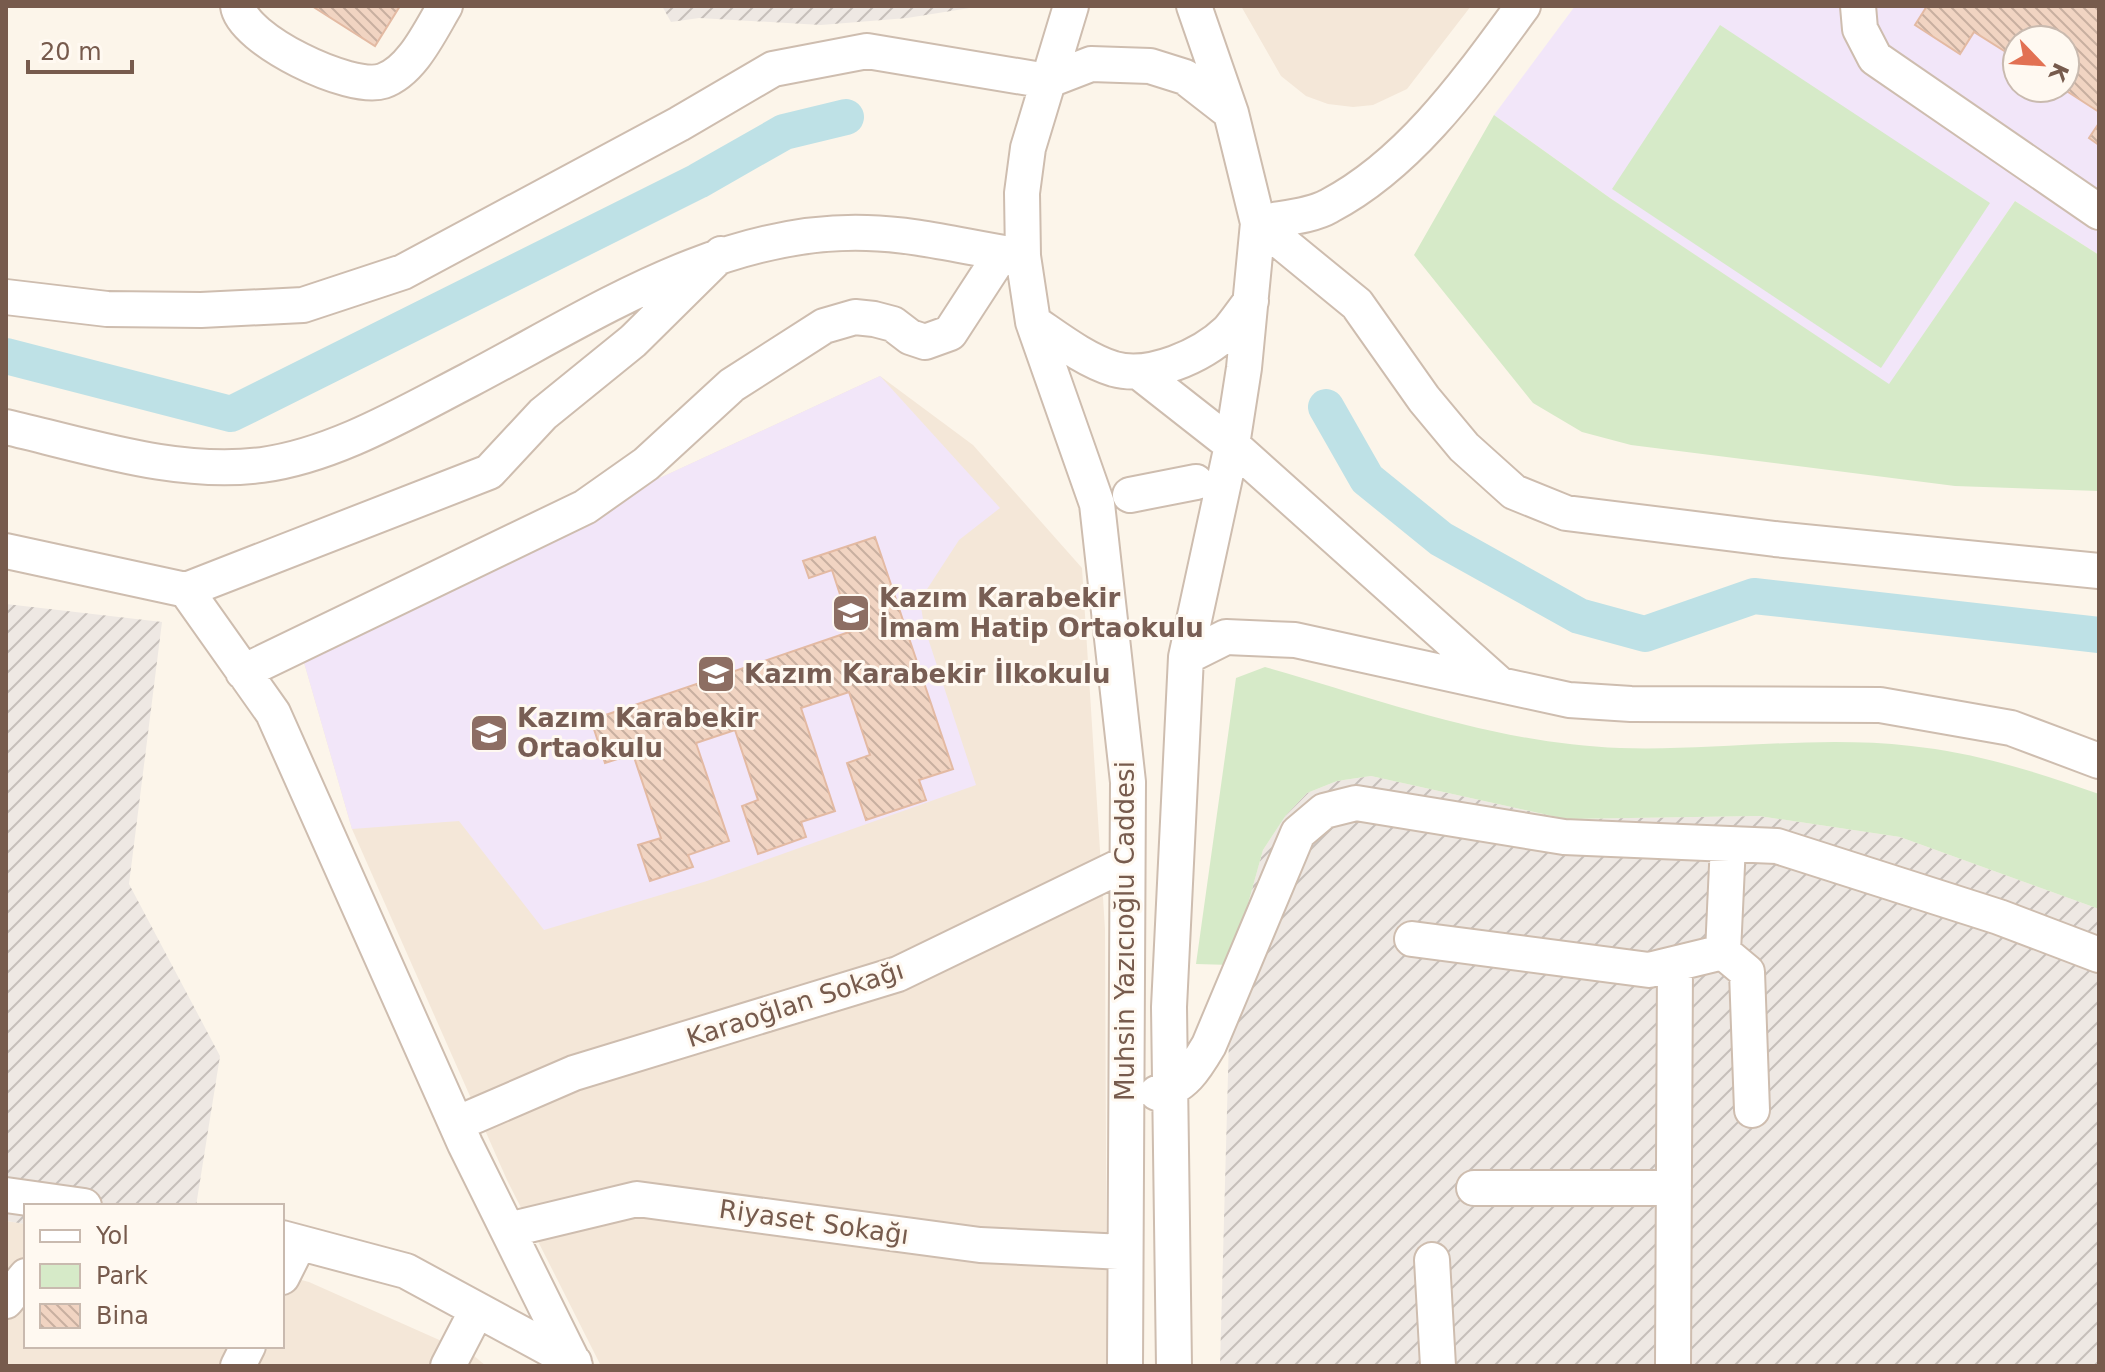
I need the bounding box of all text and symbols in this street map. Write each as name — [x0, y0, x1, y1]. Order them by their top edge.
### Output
scale bar — [28, 24, 132, 74]
north arrow — [2001, 24, 2081, 104]
text: 20 m — [40, 38, 102, 66]
text: K — [2043, 59, 2074, 86]
place label: Kazım Karabekir İmam Hatip Ortaokulu — [879, 583, 1204, 643]
school or university icon: Kazım Karabekir İmam Hatip Ortaokulu — [830, 592, 872, 634]
school or university icon: Kazım Karabekir İlkokulu — [695, 653, 737, 695]
place label: Kazım Karabekir İlkokulu — [744, 658, 1111, 689]
place label: Kazım Karabekir Ortaokulu — [517, 703, 758, 763]
school or university icon: Kazım Karabekir Ortaokulu — [468, 712, 510, 754]
street label: Muhsin Yazıcıoğlu Caddesi — [1110, 761, 1140, 1101]
street label: Karaoğlan Sokağı — [683, 955, 907, 1053]
street label: Riyaset Sokağı — [717, 1194, 911, 1250]
legend — [24, 1204, 284, 1348]
text: Yol — [95, 1222, 129, 1250]
text: Park — [96, 1262, 148, 1290]
text: Bina — [96, 1302, 149, 1330]

